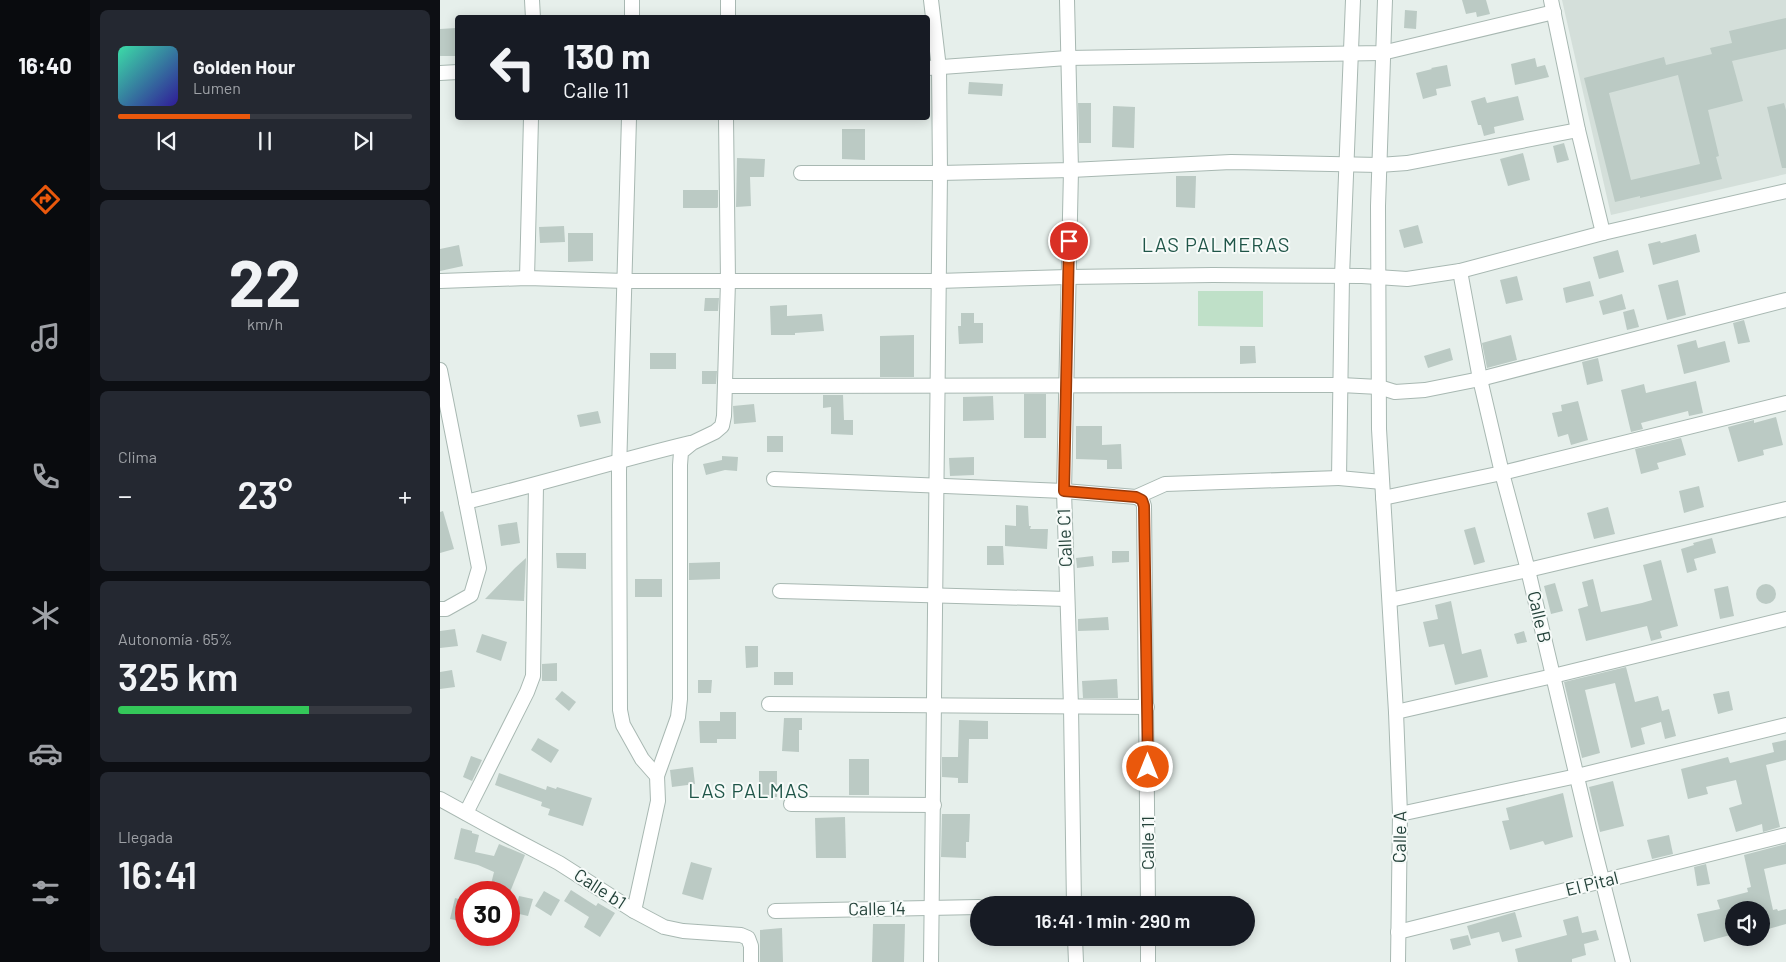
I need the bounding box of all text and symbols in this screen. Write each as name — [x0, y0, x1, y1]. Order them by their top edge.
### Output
text: 130 m — [563, 34, 650, 76]
icon: left — [480, 35, 545, 100]
text: 16:40 — [18, 52, 72, 78]
text: Golden Hour — [193, 55, 295, 78]
text: Calle 11 — [563, 76, 629, 102]
text: Lumen — [193, 78, 241, 97]
icon: previous — [153, 127, 181, 155]
icon: pause — [251, 127, 279, 155]
icon: next — [349, 127, 377, 155]
icon: directions — [28, 182, 63, 217]
pin — [1048, 220, 1090, 262]
icon: arrive — [1055, 227, 1083, 255]
district label: LAS PALMERAS — [1142, 232, 1290, 256]
text: 22 — [229, 242, 301, 320]
text: km/h — [247, 314, 283, 333]
icon: music — [28, 320, 63, 355]
text: Clima — [118, 447, 157, 466]
icon: phone — [28, 459, 63, 494]
text: 23° — [237, 471, 293, 517]
text: − — [118, 478, 132, 512]
text: + — [398, 478, 412, 512]
street label: Calle C1 — [1052, 508, 1076, 568]
street label: Calle B — [1523, 589, 1557, 645]
icon: climate — [28, 598, 63, 633]
text: Autonomía · 65% — [118, 629, 232, 648]
text: 325 km — [118, 653, 238, 699]
icon: car — [28, 736, 63, 771]
position arrow — [1121, 740, 1173, 792]
district label: LAS PALMAS — [688, 778, 810, 802]
street label: Calle A — [1388, 811, 1410, 863]
street label: Calle 11 — [1136, 816, 1158, 870]
text: Llegada — [118, 827, 173, 846]
text: 16:41 — [118, 851, 197, 897]
street label: Calle b1 — [570, 863, 631, 913]
street label: El Pital — [1563, 866, 1621, 900]
icon: filters — [28, 875, 63, 910]
speed limit sign: 30 — [455, 881, 520, 946]
street label: Calle 14 — [848, 896, 906, 920]
map controls — [1725, 901, 1770, 946]
button: sound — [1725, 901, 1770, 946]
text: 16:41 · 1 min · 290 m — [1035, 909, 1190, 932]

